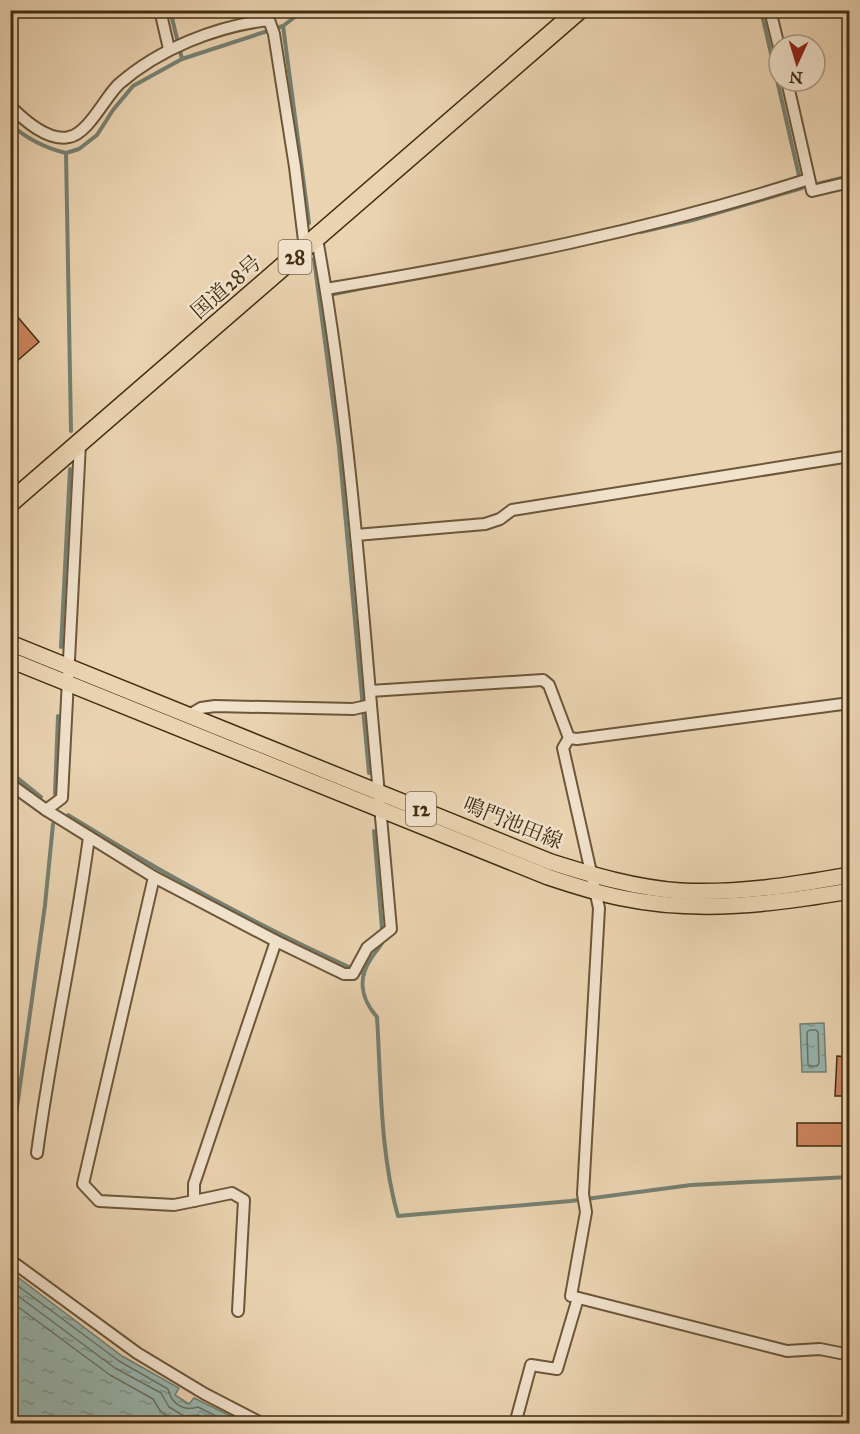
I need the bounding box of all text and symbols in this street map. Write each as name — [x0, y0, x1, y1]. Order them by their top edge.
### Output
north arrow — [767, 33, 827, 93]
text: N — [788, 67, 803, 87]
road number: 28 — [278, 240, 312, 274]
street label: 国道28号 — [186, 249, 266, 325]
street label: 鳴門池田線 — [459, 791, 567, 855]
road number: 12 — [406, 792, 436, 826]

